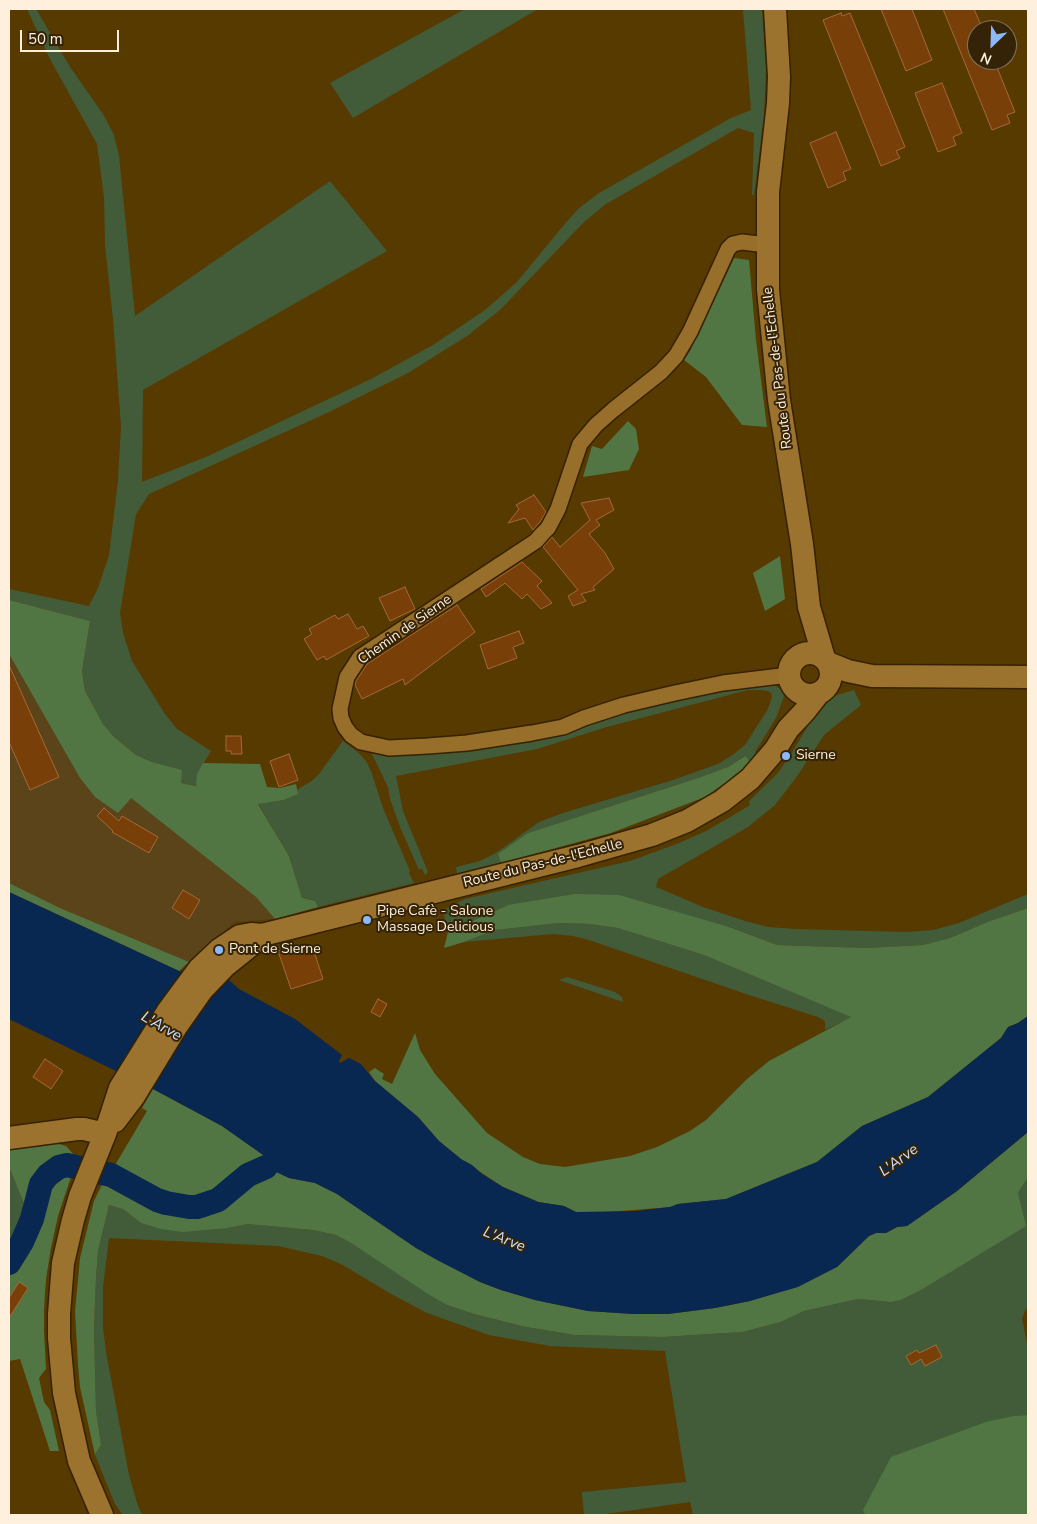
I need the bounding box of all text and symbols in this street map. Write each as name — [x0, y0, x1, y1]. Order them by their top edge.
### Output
scale bar — [22, 20, 121, 52]
north arrow — [967, 20, 1017, 70]
text: 50 m — [28, 29, 63, 49]
text: N — [977, 47, 995, 69]
street label: Route du Pas-de-l'Echelle — [760, 286, 796, 450]
street label: Chemin de Sierne — [355, 591, 455, 669]
place label: Sierne — [796, 748, 836, 764]
marker: Sierne — [780, 750, 792, 762]
street label: Route du Pas-de-l'Echelle — [462, 836, 624, 892]
place label: Pipe Cafè - Salone Massage Delicious — [377, 904, 494, 936]
marker: Pipe Cafè - Salone Massage Delicious — [361, 914, 373, 926]
place label: Pont de Sierne — [229, 942, 321, 958]
marker: Pont de Sierne — [213, 944, 225, 956]
water label: L'Arve — [138, 1008, 184, 1046]
water label: L'Arve — [876, 1141, 922, 1181]
water label: L'Arve — [480, 1223, 528, 1257]

